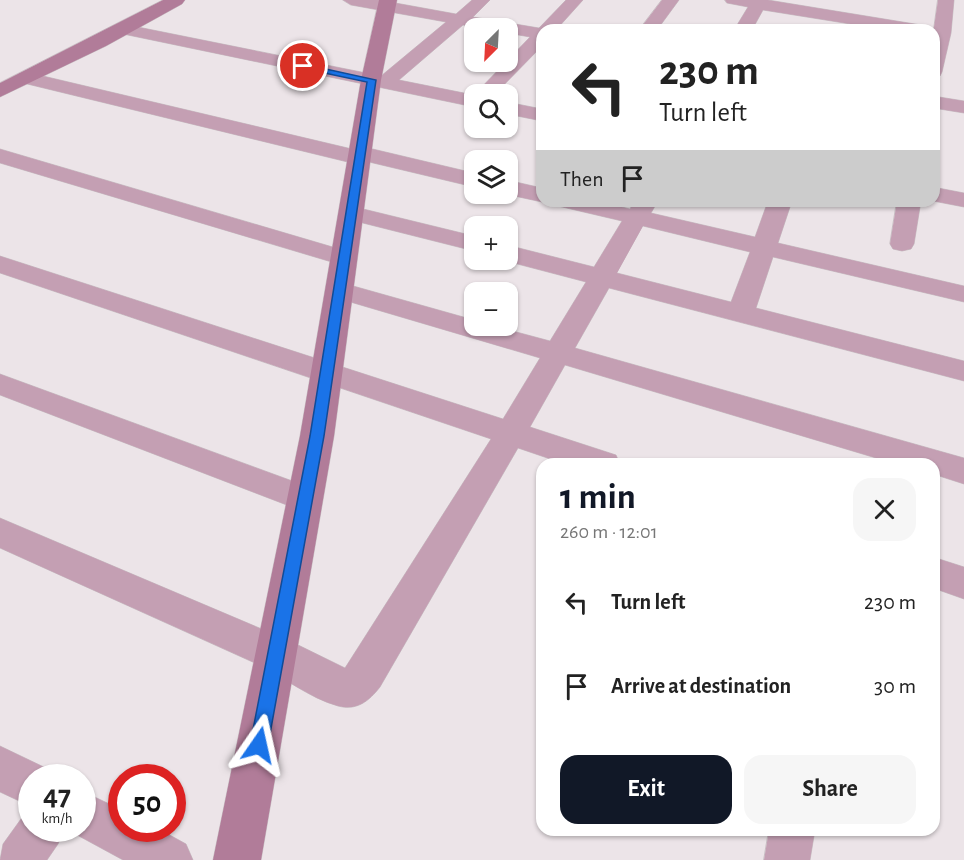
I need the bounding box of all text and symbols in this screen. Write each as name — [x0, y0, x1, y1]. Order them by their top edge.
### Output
north arrow — [464, 18, 518, 72]
map controls — [464, 18, 518, 336]
pin — [277, 40, 328, 91]
icon: left — [560, 48, 638, 126]
icon: arrive — [286, 49, 319, 82]
text: 230 m — [659, 50, 759, 92]
button: search — [464, 84, 518, 138]
text: Turn left — [659, 99, 747, 126]
button: layers — [464, 150, 518, 204]
icon: arrive — [616, 162, 649, 195]
text: Then — [560, 168, 604, 190]
button: + — [464, 216, 518, 270]
button: − — [464, 282, 518, 336]
button: close — [853, 478, 916, 541]
text: 1 min — [560, 479, 636, 515]
text: 260 m · 12:01 — [560, 522, 658, 542]
icon: left — [560, 586, 593, 619]
text: Turn left — [611, 591, 685, 613]
text: 230 m — [864, 591, 916, 613]
icon: arrive — [560, 670, 593, 703]
text: Arrive at destination — [611, 675, 791, 697]
text: 30 m — [874, 675, 916, 697]
position arrow — [227, 713, 291, 777]
button: Exit — [560, 755, 732, 824]
button: Share — [744, 755, 916, 824]
speed limit sign: 50 — [108, 764, 186, 842]
text: 47 — [43, 781, 71, 811]
text: km/h — [42, 811, 72, 826]

